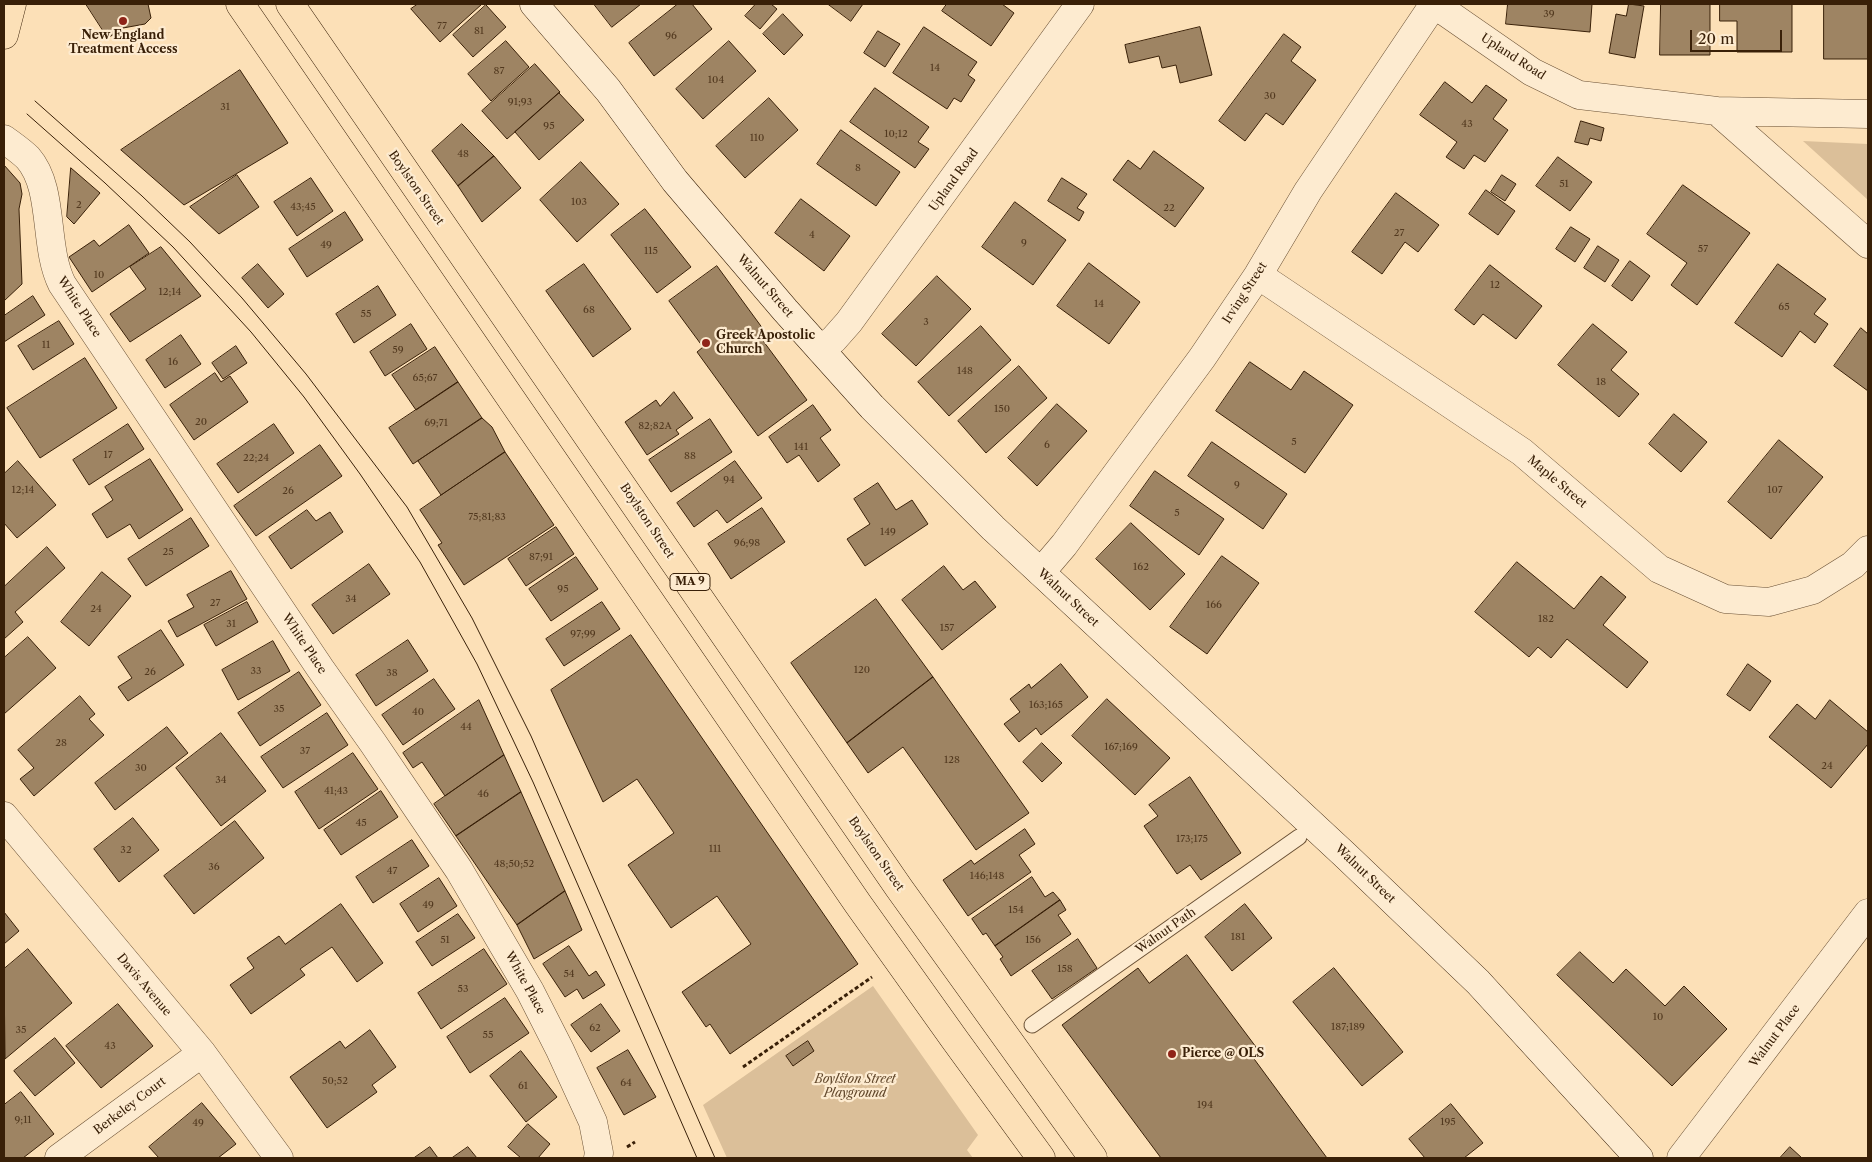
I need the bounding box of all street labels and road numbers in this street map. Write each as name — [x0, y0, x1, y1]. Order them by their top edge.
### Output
street label: Upland Road — [1478, 31, 1548, 83]
street label: Upland Road — [926, 146, 982, 214]
street label: Boylston Street — [385, 148, 447, 228]
street label: Walnut Street — [734, 252, 796, 320]
street label: Irving Street — [1220, 259, 1270, 327]
street label: White Place — [54, 274, 104, 340]
street label: Maple Street — [1524, 453, 1590, 511]
street label: Boylston Street — [617, 481, 677, 561]
street label: Walnut Street — [1034, 566, 1102, 630]
road number: MA 9 — [670, 574, 710, 590]
street label: White Place — [279, 611, 329, 677]
street label: Boylston Street — [845, 814, 907, 894]
street label: Walnut Street — [1332, 842, 1398, 906]
street label: Walnut Path — [1133, 905, 1199, 957]
street label: White Place — [502, 949, 548, 1017]
street label: Davis Avenue — [114, 951, 174, 1019]
street label: Walnut Place — [1747, 1002, 1803, 1070]
street label: Berkeley Court — [91, 1074, 169, 1138]

